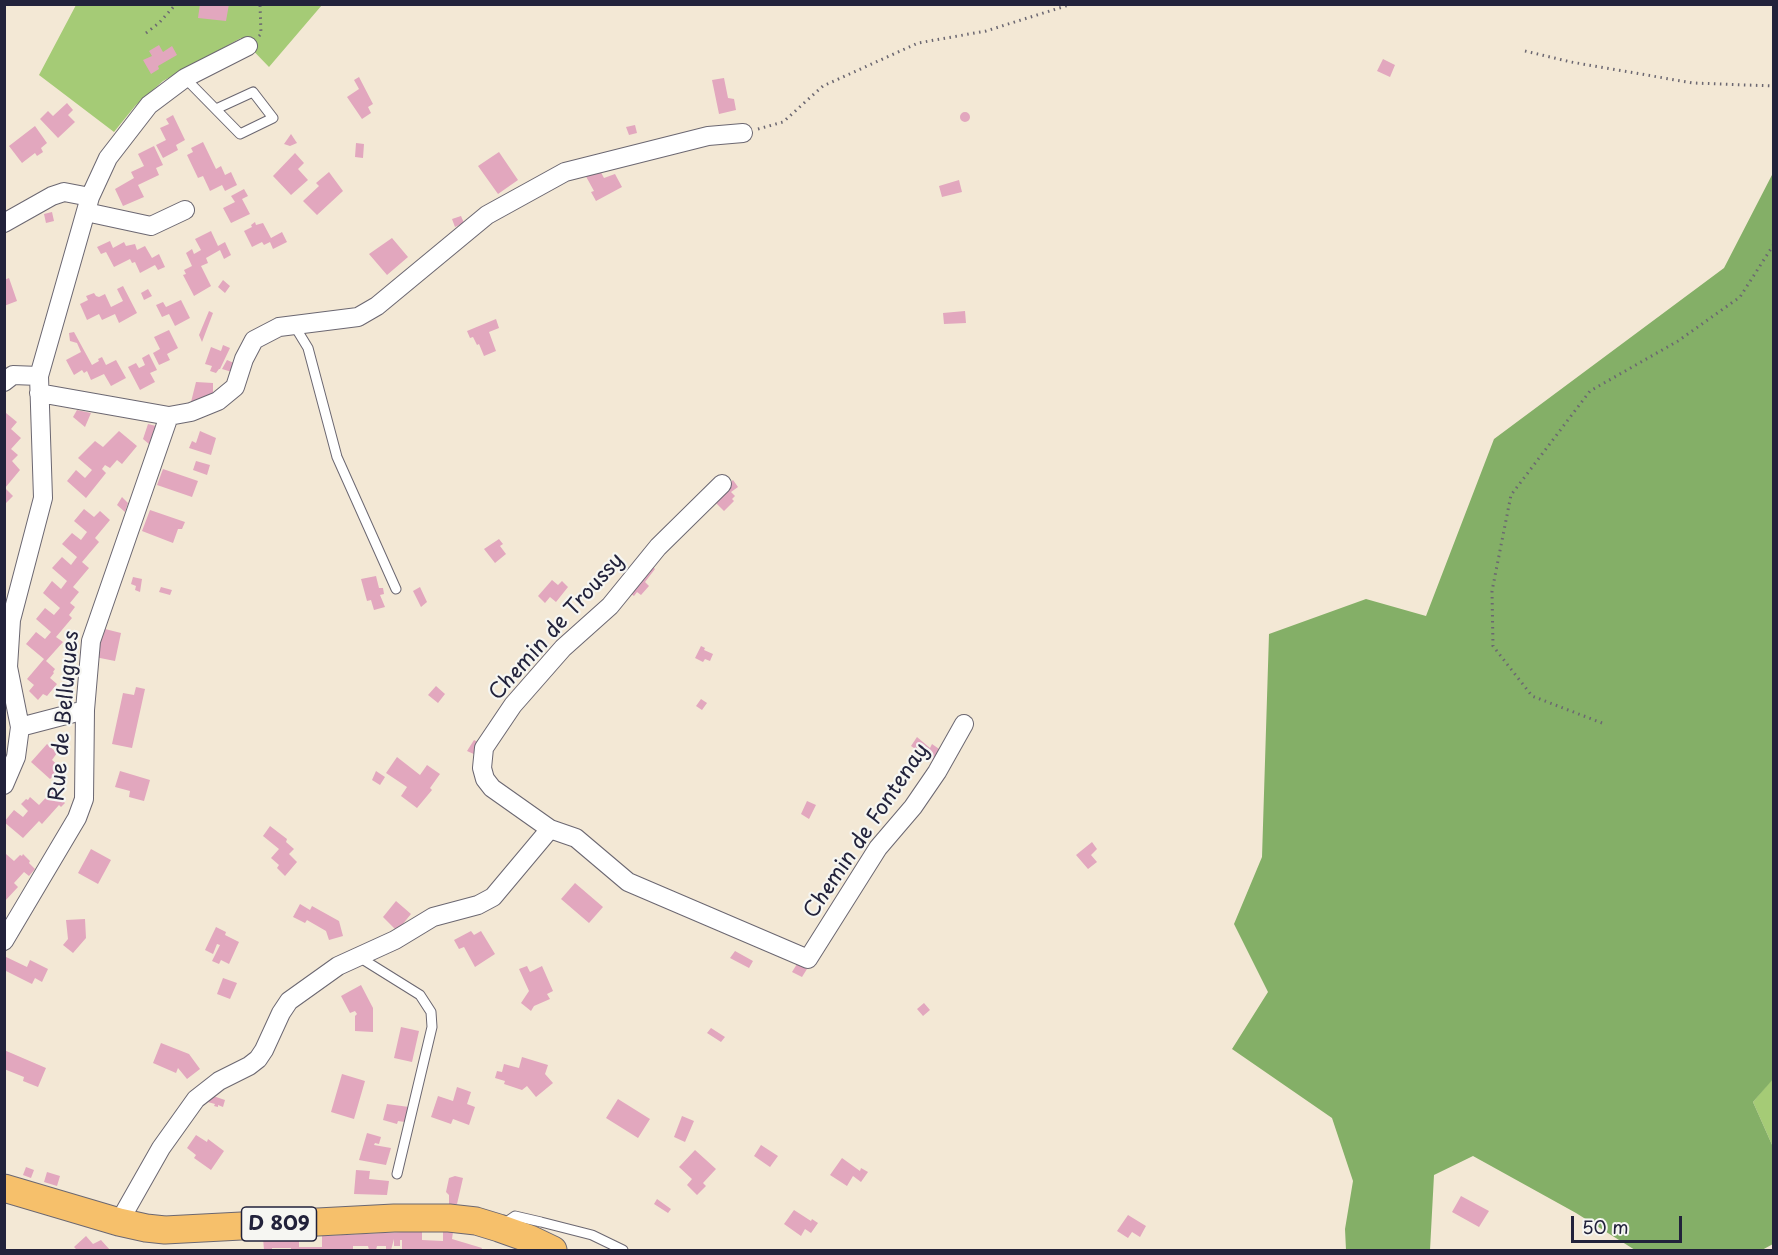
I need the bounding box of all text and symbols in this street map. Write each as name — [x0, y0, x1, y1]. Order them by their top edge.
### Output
street label: Chemin de Troussy — [484, 548, 630, 706]
street label: Rue de Bellugues — [45, 630, 85, 802]
street label: Chemin de Fontenay — [799, 739, 935, 923]
scale bar — [1574, 1204, 1685, 1242]
road number: D 809 — [242, 1207, 316, 1241]
text: 50 m — [1582, 1213, 1629, 1240]

